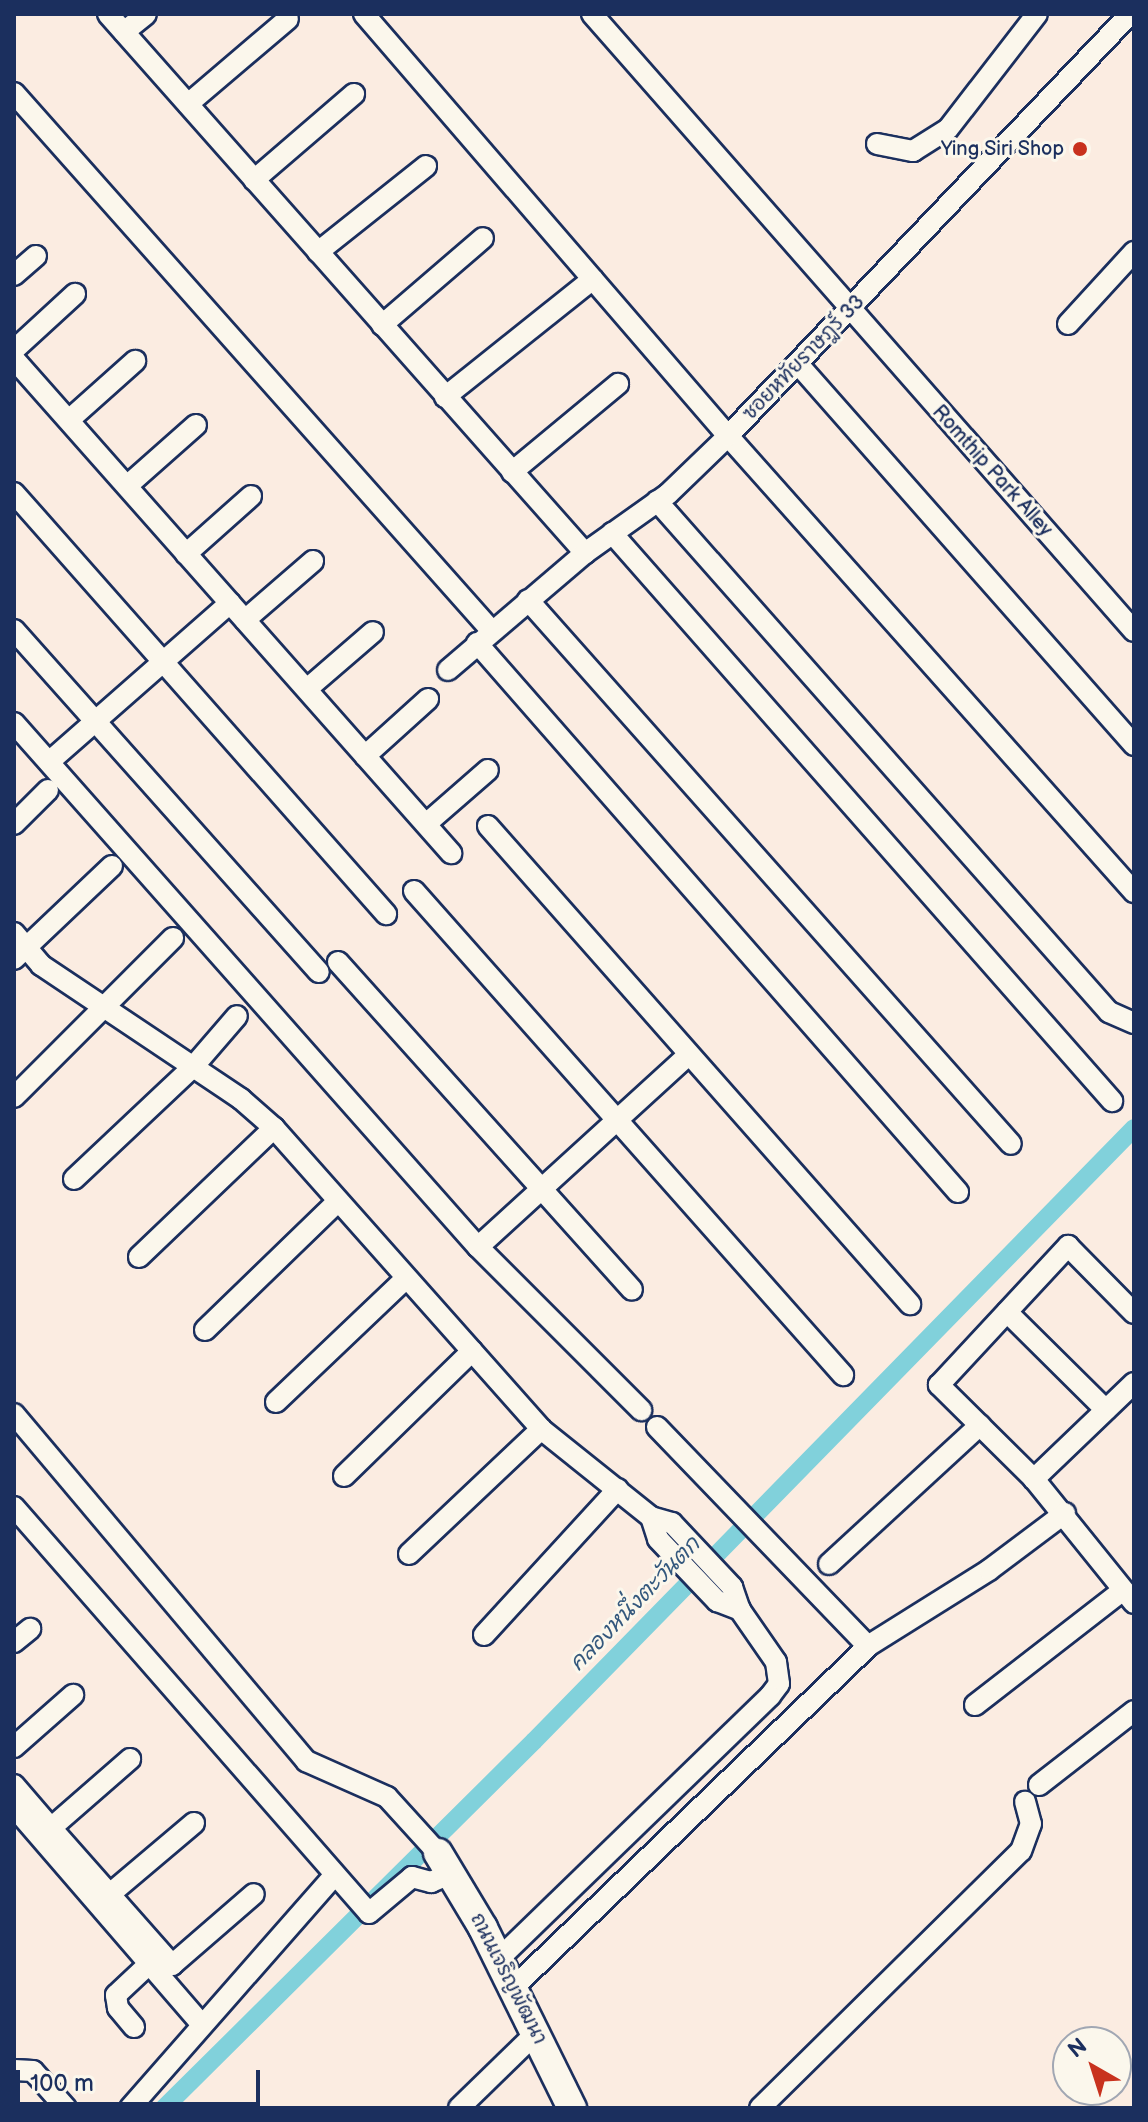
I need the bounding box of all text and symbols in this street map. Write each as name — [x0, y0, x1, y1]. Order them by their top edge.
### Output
place label: Ying Siri Shop — [940, 137, 1064, 161]
marker: Ying Siri Shop — [1071, 140, 1089, 158]
street label: ซอยหทัยราษฎร์ 33 — [738, 290, 870, 426]
street label: Romthip Park Alley — [927, 400, 1057, 542]
water label: คลองหนึ่งตะวันตก — [564, 1531, 706, 1677]
street label: ถนนเจริญพัฒนา — [465, 1909, 551, 2049]
north arrow — [1052, 2026, 1132, 2106]
text: N — [1063, 2033, 1093, 2064]
scale bar — [20, 2054, 264, 2104]
text: 100 m — [30, 2069, 94, 2098]

